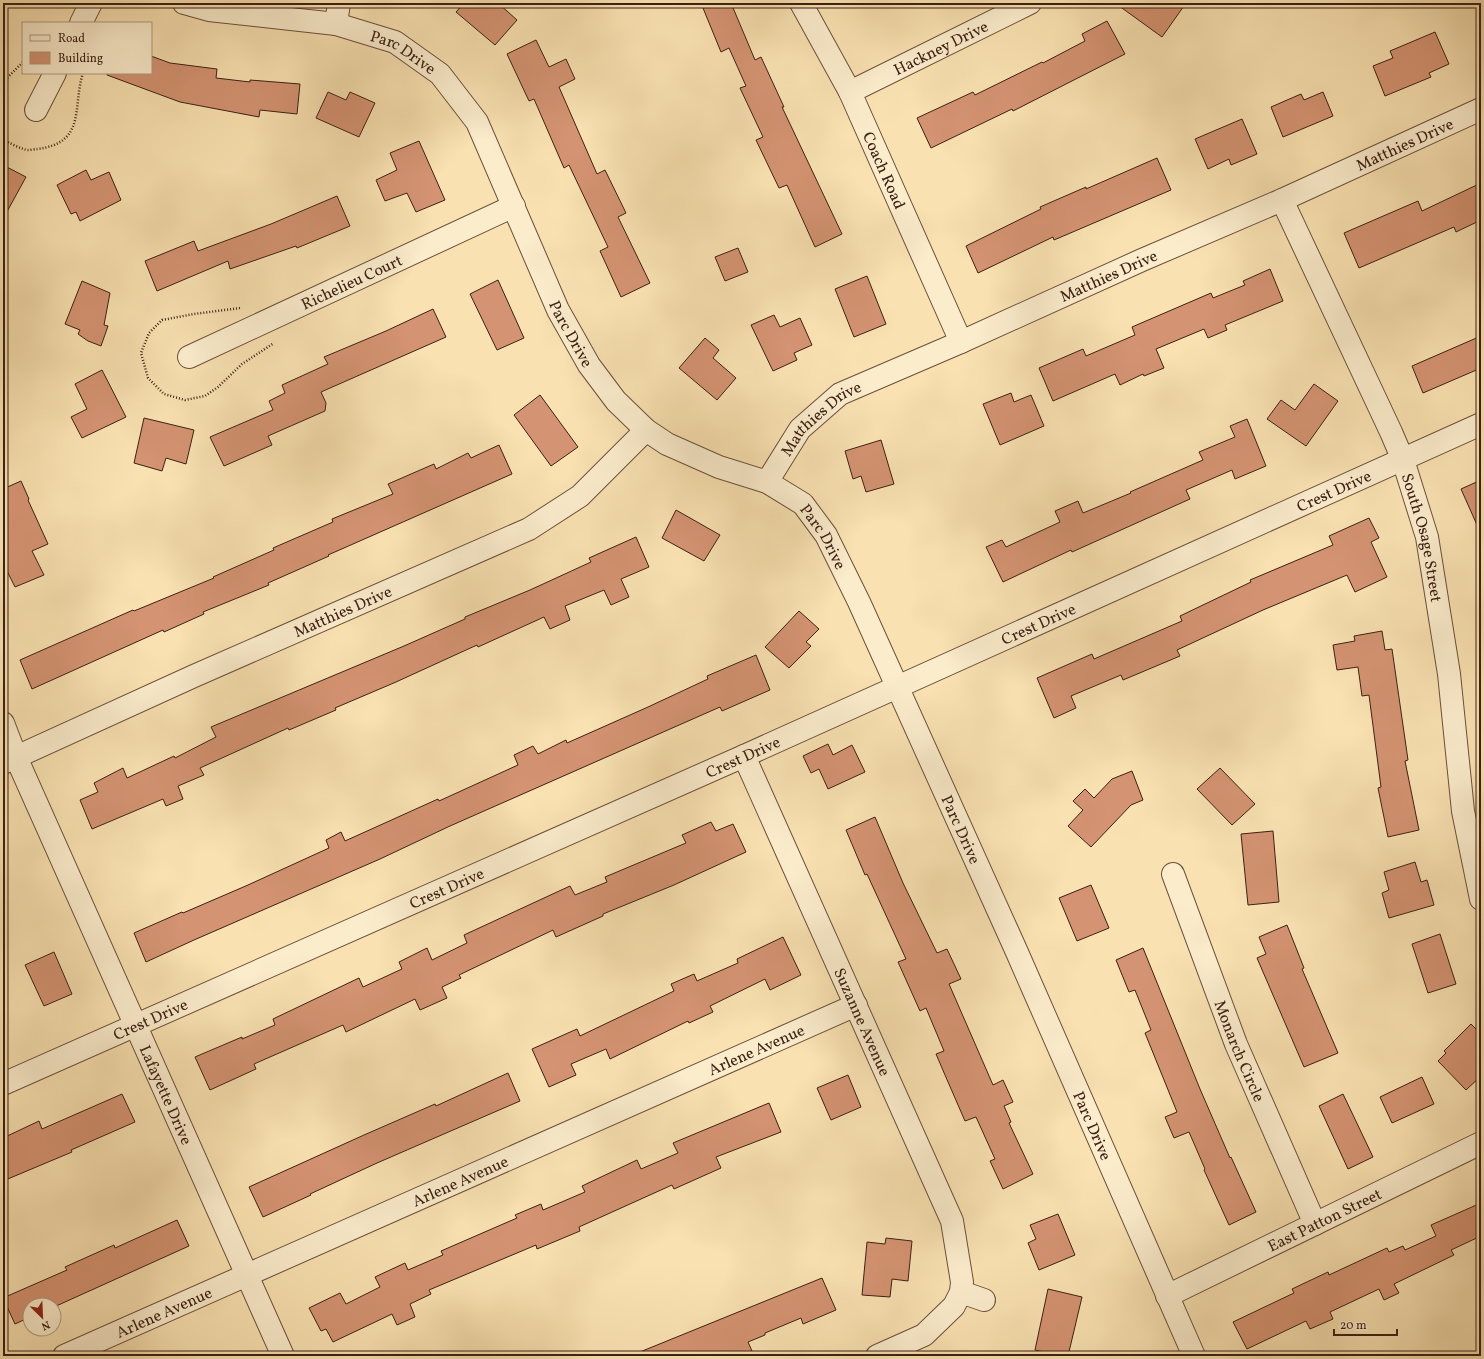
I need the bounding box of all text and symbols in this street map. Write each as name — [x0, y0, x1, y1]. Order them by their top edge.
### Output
street label: Hackney Drive — [890, 16, 992, 82]
legend — [22, 22, 152, 74]
street label: Parc Drive — [367, 26, 440, 81]
text: Road — [58, 31, 85, 47]
text: Building — [58, 51, 103, 67]
street label: Matthies Drive — [1353, 114, 1458, 178]
street label: Coach Road — [856, 129, 910, 213]
street label: Matthies Drive — [1057, 246, 1161, 309]
street label: Richelieu Court — [298, 250, 407, 316]
street label: Parc Drive — [542, 298, 597, 372]
street label: Matthies Drive — [777, 377, 865, 461]
street label: Crest Drive — [1294, 466, 1375, 519]
street label: South Osage Street — [1395, 471, 1446, 604]
street label: Parc Drive — [794, 500, 850, 574]
street label: Matthies Drive — [291, 582, 396, 644]
street label: Crest Drive — [998, 599, 1080, 652]
street label: Crest Drive — [703, 732, 784, 785]
street label: Parc Drive — [935, 792, 985, 868]
street label: Crest Drive — [406, 863, 488, 916]
street label: Suzanne Avenue — [827, 965, 895, 1080]
street label: Crest Drive — [110, 994, 192, 1047]
street label: Monarch Circle — [1208, 997, 1269, 1106]
street label: Arlene Avenue — [705, 1020, 808, 1082]
street label: Lafayette Drive — [133, 1042, 196, 1149]
street label: Parc Drive — [1066, 1088, 1116, 1164]
street label: Arlene Avenue — [409, 1151, 512, 1213]
street label: East Patton Street — [1264, 1184, 1386, 1258]
street label: Arlene Avenue — [113, 1283, 216, 1345]
north arrow — [22, 1297, 62, 1337]
scale bar — [1334, 1311, 1397, 1337]
text: N — [39, 1316, 52, 1333]
text: 20 m — [1340, 1318, 1367, 1334]

